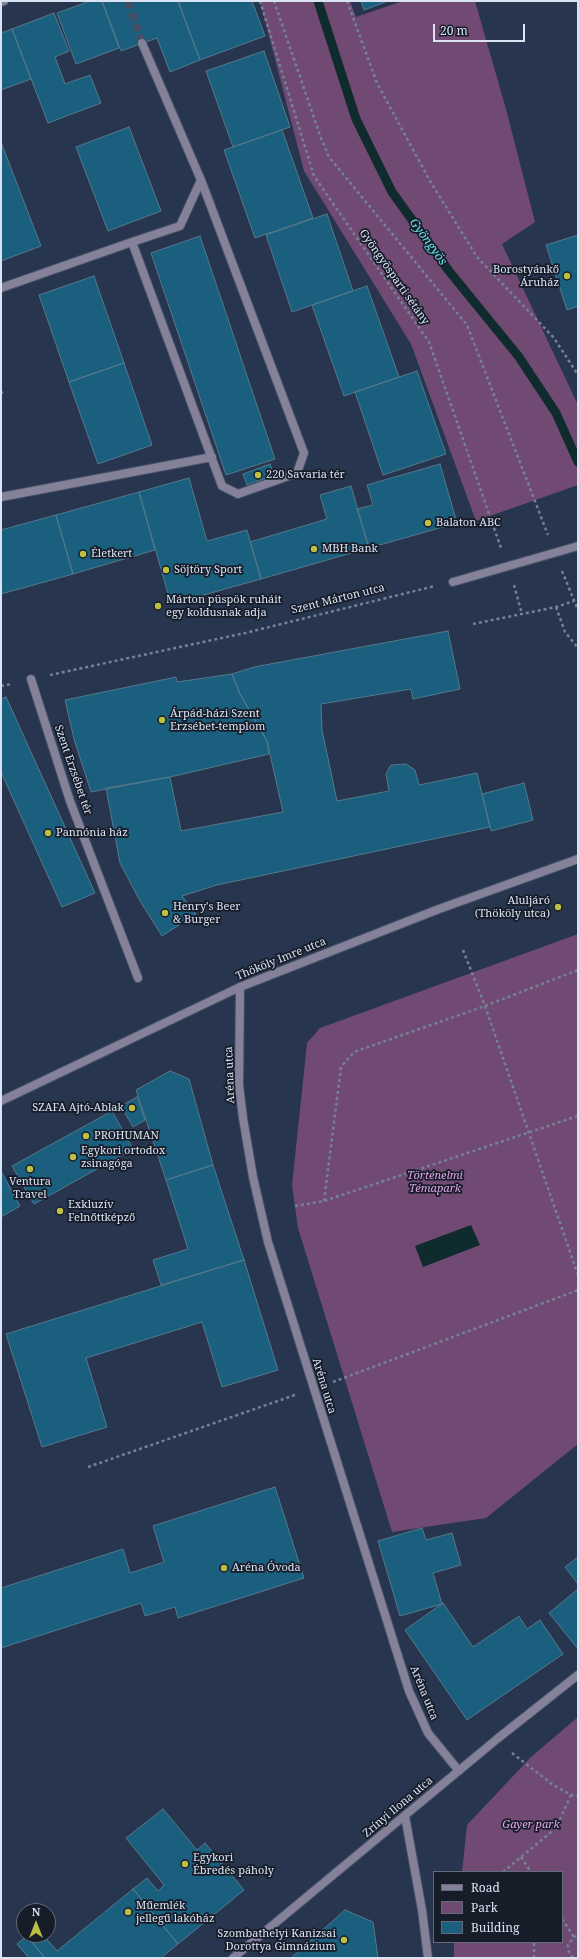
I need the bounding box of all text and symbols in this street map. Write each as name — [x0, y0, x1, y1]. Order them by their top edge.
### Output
scale bar — [435, 16, 527, 42]
text: 20 m — [440, 22, 468, 39]
water label: Gyöngyös — [406, 216, 450, 268]
street label: Gyöngyösparti sétány — [356, 227, 432, 327]
place label: Borostyánkő Áruház — [493, 263, 559, 289]
marker: Borostyánkő Áruház — [562, 271, 572, 281]
place label: 220 Savaria tér — [266, 468, 345, 482]
marker: 220 Savaria tér — [253, 470, 263, 480]
place label: Balaton ABC — [436, 516, 501, 530]
marker: Balaton ABC — [423, 518, 433, 528]
place label: MBH Bank — [322, 542, 378, 556]
marker: MBH Bank — [309, 544, 319, 554]
place label: Életkert — [91, 547, 132, 561]
marker: Életkert — [78, 549, 88, 559]
place label: Söjtöry Sport — [174, 563, 242, 577]
marker: Söjtöry Sport — [161, 565, 171, 575]
street label: Szent Márton utca — [290, 581, 386, 617]
place label: Márton püspök ruháit egy koldusnak adja — [166, 593, 282, 619]
marker: Márton püspök ruháit egy koldusnak adja — [153, 601, 163, 611]
place label: Árpád-házi Szent Erzsébet-templom — [170, 707, 265, 733]
marker: Árpád-házi Szent Erzsébet-templom — [157, 715, 167, 725]
street label: Szent Erzsébet tér — [51, 723, 95, 817]
place label: Pannónia ház — [56, 826, 128, 840]
marker: Pannónia ház — [43, 828, 53, 838]
place label: Aluljáró (Thököly utca) — [475, 894, 550, 920]
place label: Henry's Beer & Burger — [173, 900, 240, 926]
marker: Aluljáró (Thököly utca) — [553, 902, 563, 912]
marker: Henry's Beer & Burger — [160, 908, 170, 918]
street label: Thököly Imre utca — [234, 935, 328, 983]
street label: Aréna utca — [222, 1046, 238, 1104]
place label: SZAFA Ajtó-Ablak — [32, 1101, 124, 1115]
marker: SZAFA Ajtó-Ablak — [127, 1103, 137, 1113]
place label: PROHUMAN — [94, 1129, 159, 1143]
marker: PROHUMAN — [81, 1131, 91, 1141]
place label: Egykori ortodox zsinagóga — [81, 1144, 165, 1170]
marker: Egykori ortodox zsinagóga — [68, 1152, 78, 1162]
marker: Ventura Travel — [25, 1164, 35, 1174]
park label: Történelmi Témapark — [407, 1169, 463, 1195]
place label: Ventura Travel — [9, 1175, 51, 1201]
place label: Exkluzív Felnőttképző — [68, 1198, 135, 1224]
marker: Exkluzív Felnőttképző — [55, 1206, 65, 1216]
street label: Aréna utca — [309, 1357, 339, 1415]
place label: Aréna Óvoda — [232, 1561, 301, 1575]
marker: Aréna Óvoda — [219, 1563, 229, 1573]
street label: Aréna utca — [407, 1664, 441, 1722]
street label: Zrínyi Ilona utca — [360, 1774, 436, 1840]
park label: Gayer park — [502, 1818, 560, 1832]
place label: Egykori Ébredés páholy — [193, 1851, 274, 1877]
marker: Egykori Ébredés páholy — [180, 1859, 190, 1869]
legend — [433, 1871, 563, 1943]
text: Road — [471, 1879, 500, 1896]
place label: Műemlék jellegű lakóház — [136, 1899, 215, 1925]
text: Park — [471, 1899, 498, 1916]
north arrow — [16, 1903, 56, 1943]
text: N — [32, 1904, 40, 1919]
marker: Műemlék jellegű lakóház — [123, 1907, 133, 1917]
text: Building — [471, 1919, 519, 1936]
place label: Szombathelyi Kanizsai Dorottya Gimnázium — [217, 1927, 336, 1953]
marker: Szombathelyi Kanizsai Dorottya Gimnázium — [339, 1935, 349, 1945]

